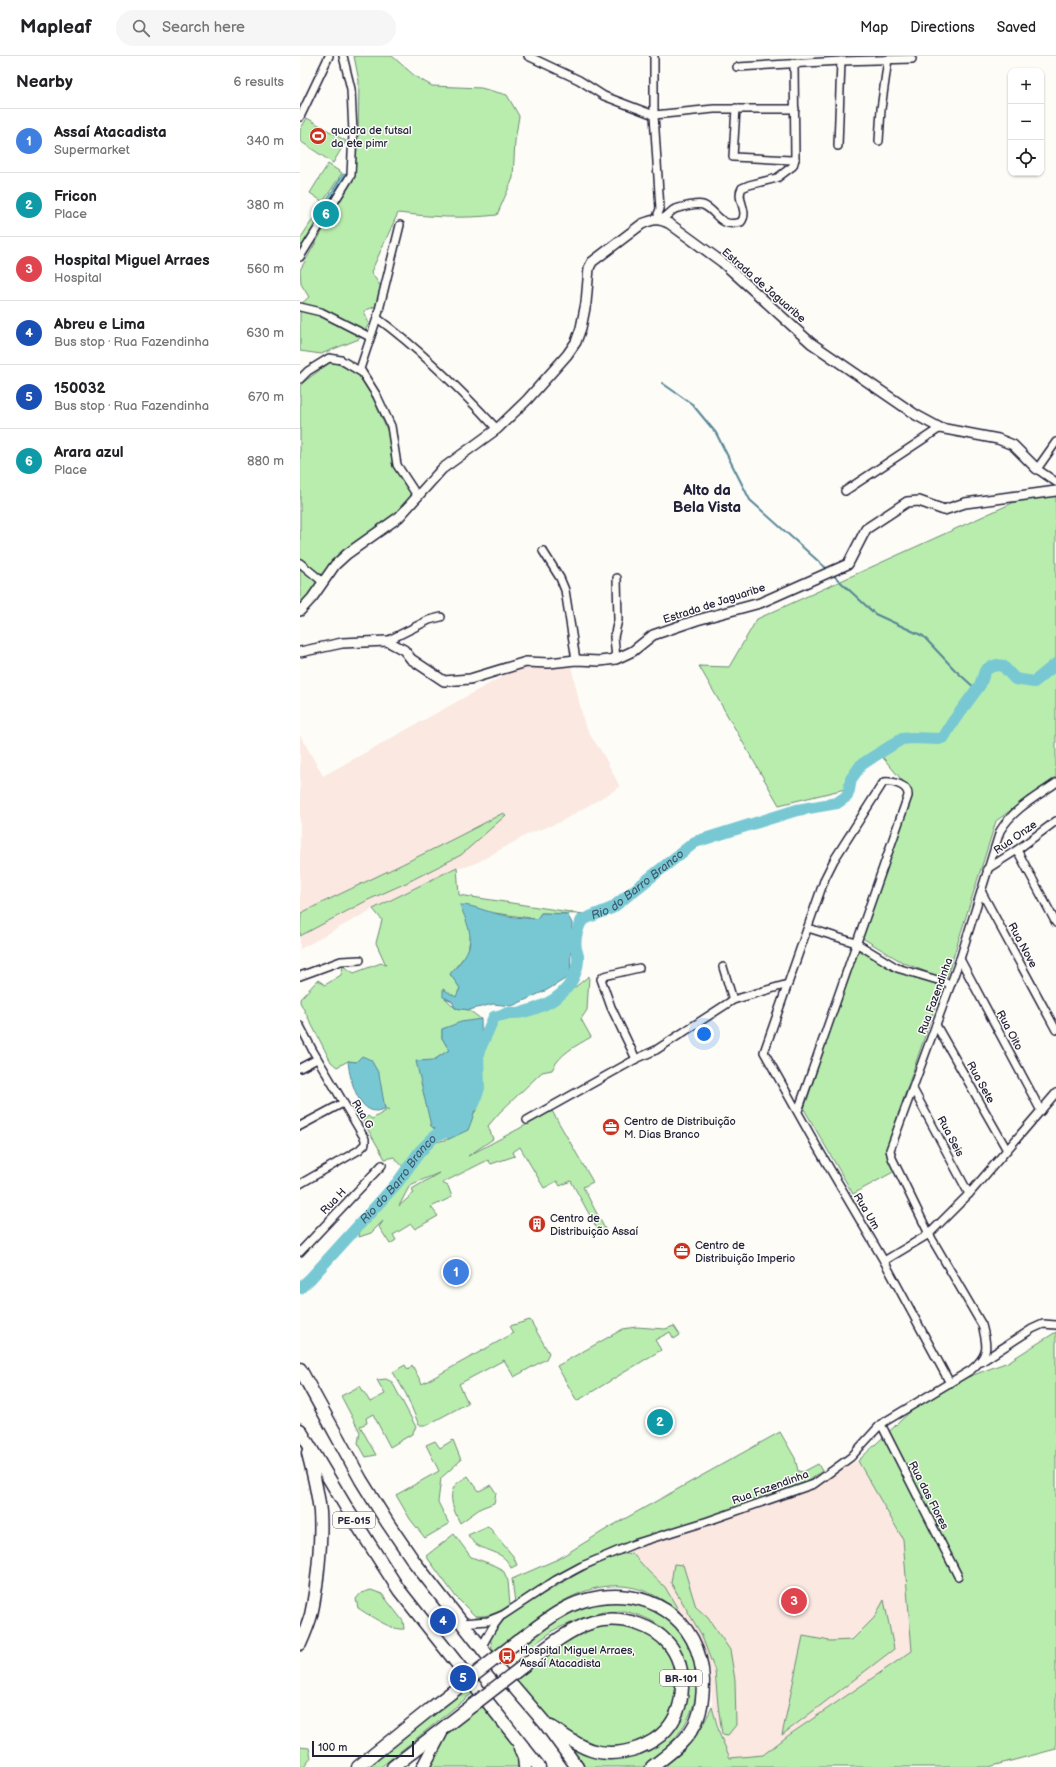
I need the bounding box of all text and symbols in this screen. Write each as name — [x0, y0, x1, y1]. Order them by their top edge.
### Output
search box — [116, 10, 396, 46]
text: Mapleaf — [20, 16, 92, 39]
icon: search — [130, 17, 152, 39]
text: Search here — [162, 18, 245, 37]
text: Map — [860, 19, 888, 36]
text: Directions — [910, 19, 975, 36]
text: Saved — [997, 19, 1036, 36]
map controls — [1008, 68, 1044, 176]
button: + — [1008, 68, 1044, 104]
text: Nearby — [16, 72, 73, 92]
text: 6 results — [234, 74, 284, 90]
button: − — [1008, 104, 1044, 140]
text: Assaí Atacadista — [54, 123, 167, 142]
place label: quadra de futsal da ete pimr — [331, 124, 412, 150]
sports icon: quadra de futsal da ete pimr — [308, 126, 328, 146]
text: 1 — [26, 133, 32, 149]
text: 340 m — [246, 133, 284, 149]
button: locate — [1008, 140, 1044, 176]
text: Supermarket — [54, 142, 130, 158]
text: Fricon — [54, 187, 97, 206]
text: 2 — [25, 197, 33, 213]
text: 380 m — [247, 197, 284, 213]
pin: 6 — [313, 199, 339, 229]
text: Place — [54, 206, 87, 222]
street label: Estrada de Jaguaribe — [719, 246, 808, 326]
text: Hospital Miguel Arraes — [54, 251, 210, 270]
text: 3 — [25, 261, 33, 277]
text: 560 m — [247, 261, 284, 277]
text: Hospital — [54, 270, 102, 286]
text: Abreu e Lima — [54, 315, 145, 334]
text: 4 — [25, 325, 33, 341]
text: 630 m — [246, 325, 284, 341]
text: Bus stop · Rua Fazendinha — [54, 334, 209, 350]
text: 150032 — [54, 379, 105, 398]
text: 5 — [25, 389, 33, 405]
text: 670 m — [248, 389, 284, 405]
text: Bus stop · Rua Fazendinha — [54, 398, 209, 414]
text: Arara azul — [54, 443, 124, 462]
text: 6 — [25, 453, 33, 469]
text: 880 m — [247, 453, 284, 469]
text: Place — [54, 462, 87, 478]
district label: Alto da Bela Vista — [673, 481, 741, 517]
street label: Estrada de Jaguaribe — [662, 581, 767, 626]
street label: Rua Onze — [991, 818, 1040, 857]
water label: Rio do Barro Branco — [589, 847, 687, 924]
street label: Rua Nove — [1005, 920, 1040, 970]
street label: Rua Fazendinha — [916, 956, 955, 1036]
street label: Rua Oito — [994, 1008, 1025, 1052]
your location — [694, 1024, 714, 1044]
street label: Rua Sete — [964, 1059, 998, 1106]
street label: Rua G — [349, 1097, 376, 1131]
street label: Rua Seis — [934, 1114, 967, 1159]
place label: Centro de Distribuição M. Dias Branco — [624, 1115, 736, 1141]
office icon: Centro de Distribuição M. Dias Branco — [601, 1117, 621, 1137]
water label: Rio do Barro Branco — [357, 1132, 440, 1227]
street label: Rua H — [318, 1186, 349, 1217]
street label: Rua Um — [851, 1191, 883, 1232]
place label: Centro de Distribuição Assaí — [550, 1212, 639, 1238]
building icon: Centro de Distribuição Assaí — [527, 1214, 547, 1234]
place label: Centro de Distribuição Imperio — [695, 1239, 795, 1265]
office icon: Centro de Distribuição Imperio — [672, 1241, 692, 1261]
pin: 1 — [443, 1257, 469, 1287]
pin: 2 — [647, 1407, 673, 1437]
street label: Rua das Flores — [906, 1459, 952, 1532]
street label: Rua Fazendinha — [730, 1468, 810, 1507]
road number: PE-015 — [333, 1512, 375, 1528]
pin: 3 — [781, 1586, 807, 1616]
pin: 4 — [430, 1606, 456, 1636]
place label: Hospital Miguel Arraes, Assaí Atacadista — [520, 1644, 634, 1670]
bus stop icon: Hospital Miguel Arraes, Assaí Atacadista — [497, 1646, 517, 1666]
pin: 5 — [450, 1663, 476, 1693]
road number: BR-101 — [660, 1670, 702, 1686]
scale bar — [312, 1739, 414, 1758]
text: 100 m — [318, 1741, 347, 1754]

